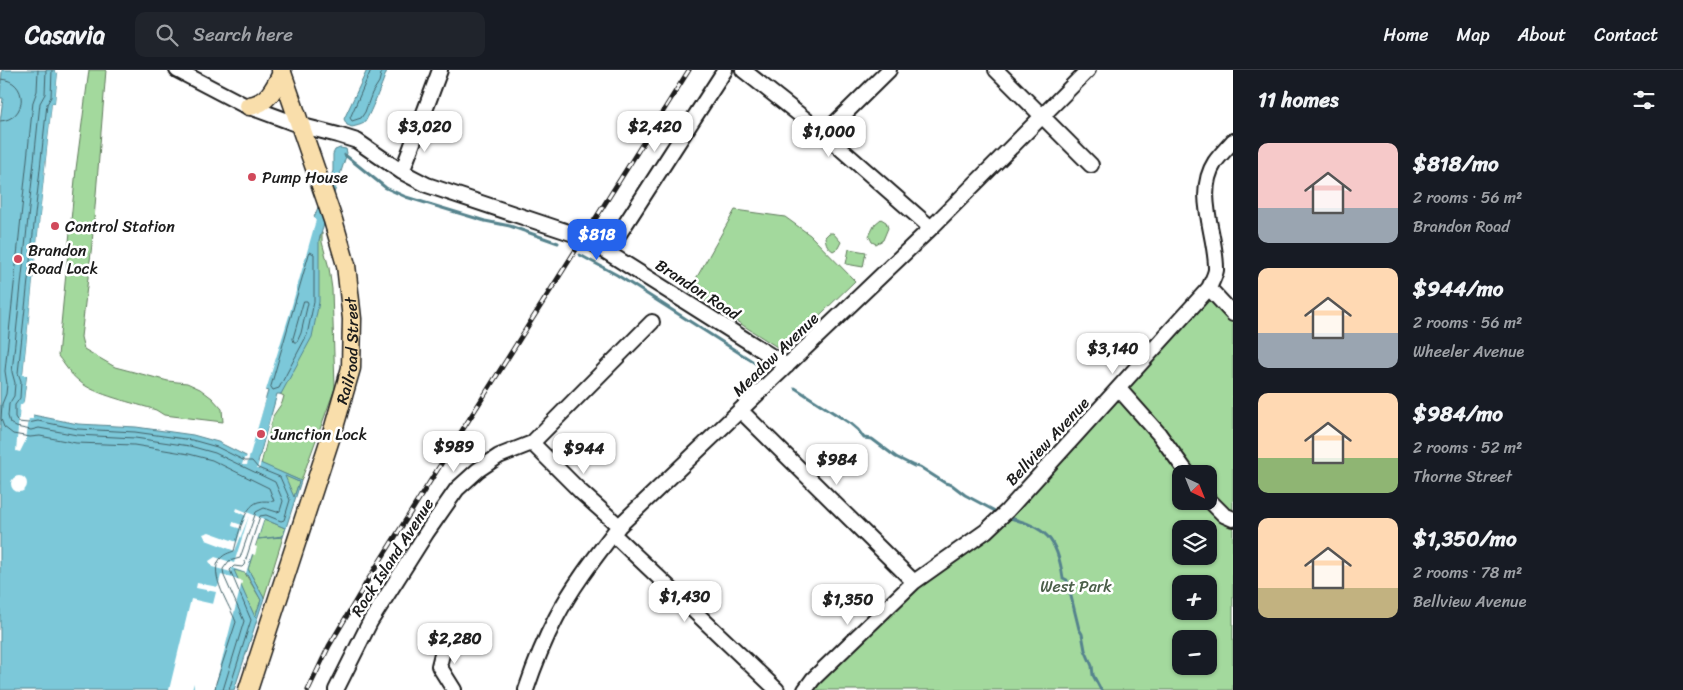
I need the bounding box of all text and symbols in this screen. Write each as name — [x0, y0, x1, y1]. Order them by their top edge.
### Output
search box — [135, 12, 485, 57]
text: Casavia — [25, 14, 105, 56]
text: Search here — [193, 18, 293, 51]
text: Home — [1384, 19, 1429, 51]
text: Map — [1457, 19, 1490, 51]
text: About — [1518, 19, 1566, 51]
text: Contact — [1594, 19, 1658, 51]
icon: search — [153, 21, 181, 49]
text: 11 homes — [1258, 81, 1339, 119]
icon: filters — [1630, 86, 1658, 114]
pin: $3,020 — [384, 111, 466, 153]
pin: $2,420 — [614, 111, 696, 153]
text: $3,020 — [398, 112, 452, 141]
text: $2,420 — [628, 112, 682, 141]
pin: $1,000 — [788, 116, 870, 158]
text: $1,000 — [803, 117, 855, 146]
text: $818/mo — [1413, 145, 1499, 183]
place label: Pump House — [262, 163, 348, 192]
icon: home — [1298, 163, 1358, 223]
marker: Pump House — [246, 171, 258, 183]
text: 2 rooms · 56 m² — [1413, 183, 1522, 212]
place label: Control Station — [65, 212, 175, 241]
text: Brandon Road — [1413, 212, 1510, 241]
pin: $818 — [567, 218, 627, 261]
marker: Control Station — [49, 220, 61, 232]
text: $818 — [579, 220, 615, 249]
place label: Brandon Road Lock — [28, 236, 98, 283]
street label: Brandon Road — [649, 251, 748, 329]
marker: Brandon Road Lock — [12, 253, 24, 265]
text: $944/mo — [1413, 270, 1504, 308]
icon: home — [1298, 288, 1358, 348]
street label: Railroad Street — [327, 295, 367, 408]
street label: Meadow Avenue — [725, 305, 826, 404]
text: 2 rooms · 56 m² — [1413, 308, 1522, 337]
pin: $3,140 — [1072, 332, 1154, 375]
text: $3,140 — [1088, 334, 1138, 363]
text: Wheeler Avenue — [1413, 337, 1524, 366]
street label: Bellview Avenue — [998, 390, 1097, 493]
text: $984/mo — [1413, 395, 1503, 433]
icon: home — [1298, 413, 1358, 473]
place label: Junction Lock — [270, 420, 367, 449]
marker: Junction Lock — [255, 428, 267, 440]
pin: $989 — [424, 430, 484, 473]
text: $989 — [434, 432, 474, 461]
pin: $944 — [554, 432, 614, 475]
text: 2 rooms · 52 m² — [1413, 433, 1522, 462]
text: $944 — [564, 434, 604, 463]
pin: $984 — [807, 444, 867, 486]
text: $984 — [817, 445, 857, 474]
text: Thorne Street — [1413, 462, 1512, 491]
north arrow — [1172, 465, 1218, 510]
map controls — [1172, 465, 1217, 675]
street label: Rock Island Avenue — [343, 492, 442, 623]
button: layers — [1172, 520, 1217, 565]
text: $1,350/mo — [1413, 520, 1517, 558]
icon: home — [1298, 538, 1358, 598]
text: 2 rooms · 78 m² — [1413, 558, 1522, 587]
park label: West Park — [1040, 572, 1112, 601]
button: + — [1172, 575, 1217, 620]
pin: $1,430 — [644, 580, 726, 623]
text: $1,430 — [660, 582, 710, 611]
pin: $1,350 — [807, 584, 889, 626]
text: $1,350 — [823, 585, 873, 614]
text: Bellview Avenue — [1413, 587, 1526, 616]
pin: $2,280 — [414, 622, 496, 665]
text: $2,280 — [428, 624, 482, 653]
button: − — [1172, 630, 1217, 675]

